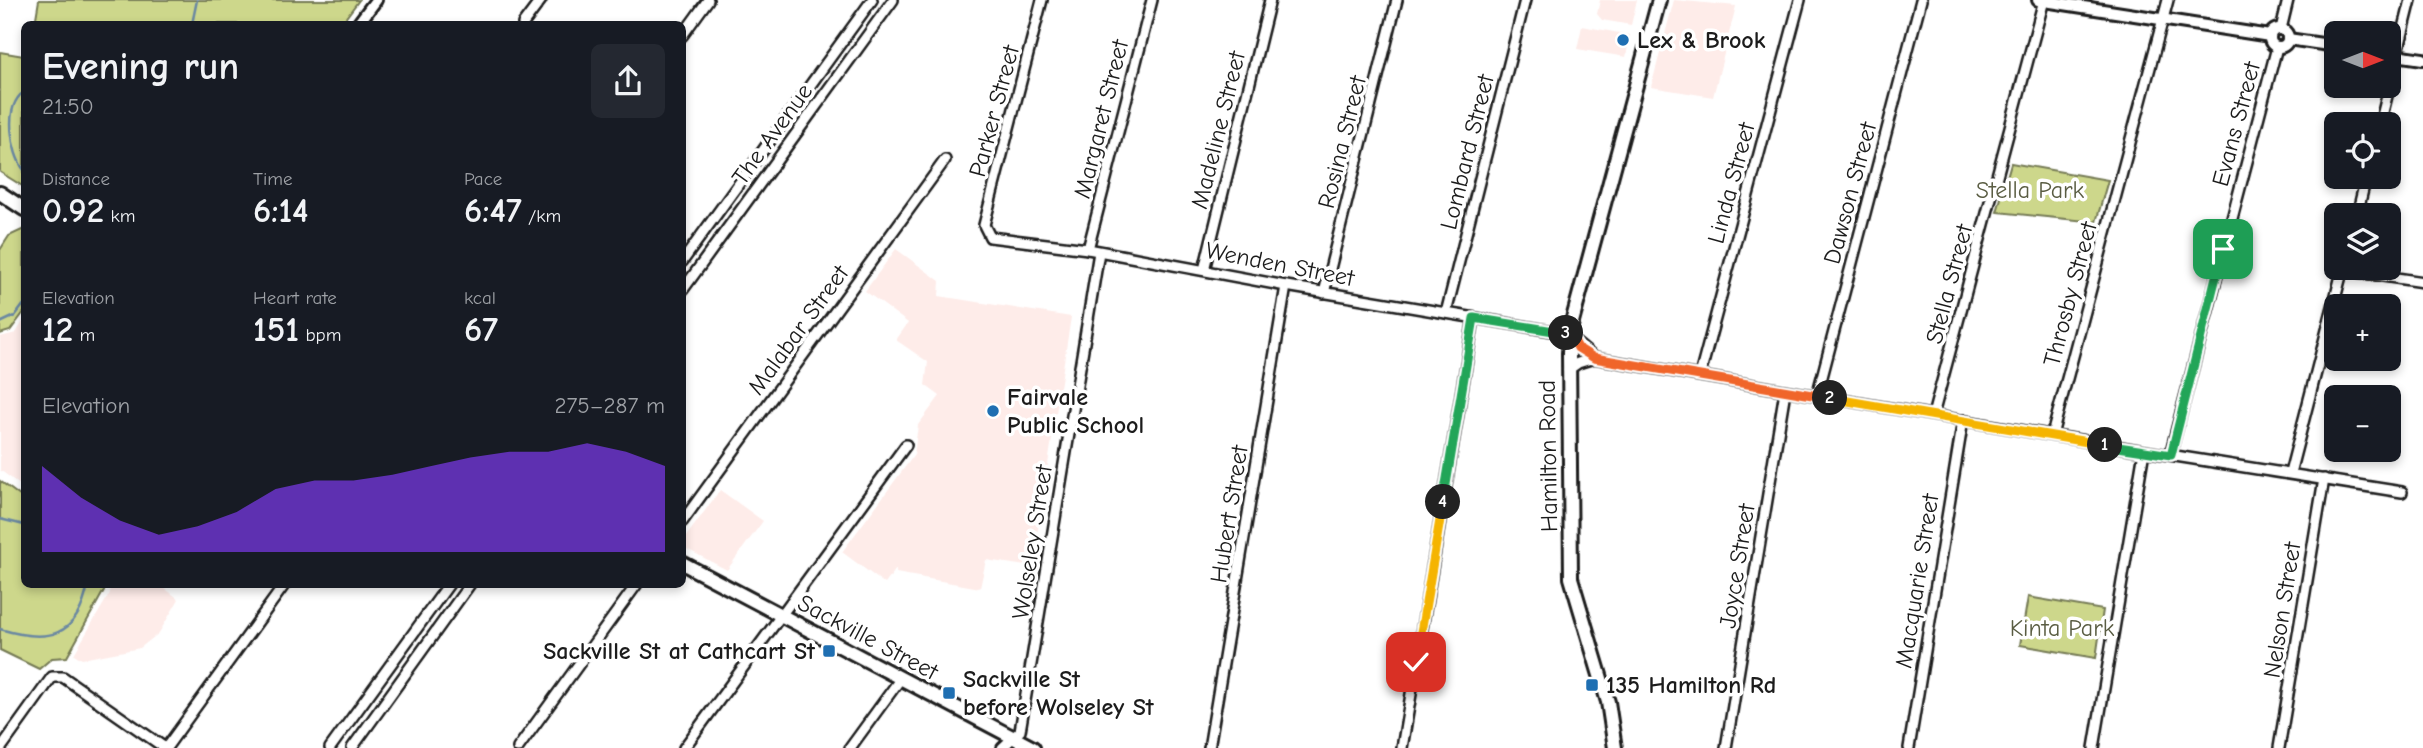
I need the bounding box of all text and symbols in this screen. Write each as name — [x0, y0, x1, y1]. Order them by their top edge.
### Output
north arrow — [2324, 21, 2401, 98]
map controls — [2324, 21, 2401, 462]
place label: Lex & Brook — [1637, 26, 1766, 54]
marker: Lex & Brook — [1615, 32, 1631, 48]
street label: Margaret Street — [1068, 36, 1135, 201]
street label: Parker Street — [963, 41, 1025, 180]
button: share — [591, 44, 665, 118]
text: Evening run — [42, 45, 239, 89]
street label: Madeline Street — [1185, 47, 1251, 212]
street label: Evans Street — [2206, 58, 2266, 189]
street label: Lombard Street — [1434, 70, 1500, 233]
street label: Rosina Street — [1312, 72, 1372, 211]
street label: The Avenue — [726, 78, 818, 190]
text: 21:50 — [42, 93, 94, 120]
button: locate — [2324, 112, 2401, 189]
street label: Linda Street — [1701, 118, 1761, 246]
street label: Dawson Street — [1818, 118, 1883, 267]
text: Distance — [42, 168, 110, 190]
text: Time — [253, 168, 292, 190]
text: Pace — [464, 168, 502, 190]
park label: Stella Park — [1976, 176, 2085, 204]
text: 0.92 — [42, 190, 104, 231]
text: 6:14 — [253, 190, 308, 231]
text: 6:47 — [464, 190, 522, 231]
button: layers — [2324, 203, 2401, 280]
text: km — [104, 205, 135, 227]
text: /km — [522, 205, 561, 227]
street label: Throsby Street — [2037, 218, 2103, 369]
pin — [2193, 219, 2253, 279]
street label: Stella Street — [1920, 220, 1979, 347]
icon: arrive — [2204, 230, 2242, 268]
street label: Wenden Street — [1203, 236, 1358, 292]
street label: Malabar Street — [742, 259, 855, 400]
text: Elevation — [42, 287, 115, 309]
text: Heart rate — [253, 287, 337, 309]
text: kcal — [464, 287, 496, 309]
button: + — [2324, 294, 2401, 371]
text: 12 — [42, 309, 73, 350]
text: 151 — [253, 309, 299, 350]
text: 67 — [464, 309, 498, 350]
pin: 3 — [1548, 316, 1584, 350]
text: 3 — [1561, 321, 1570, 343]
text: m — [73, 324, 95, 346]
text: bpm — [299, 324, 341, 346]
street label: Hamilton Road — [1533, 380, 1563, 532]
pin: 2 — [1812, 380, 1848, 416]
place label: Fairvale Public School — [1007, 383, 1144, 439]
button: − — [2324, 385, 2401, 462]
text: 2 — [1825, 386, 1834, 408]
text: Elevation — [42, 392, 130, 419]
text: 275–287 m — [554, 392, 665, 419]
marker: Fairvale Public School — [985, 403, 1001, 419]
pin: 1 — [2088, 428, 2122, 462]
text: 1 — [2101, 433, 2108, 455]
street label: Hubert Street — [1204, 442, 1254, 585]
street label: Wolseley Street — [1006, 462, 1058, 621]
pin: 4 — [1426, 484, 1460, 520]
text: 4 — [1438, 490, 1447, 512]
street label: Macquarie Street — [1889, 491, 1945, 670]
street label: Joyce Street — [1713, 501, 1761, 630]
street label: Nelson Street — [2257, 539, 2307, 680]
street label: Sackville Street — [793, 588, 944, 686]
park label: Kinta Park — [2010, 614, 2115, 642]
pin — [1386, 632, 1446, 692]
place label: Sackville St at Cathcart St — [543, 637, 816, 665]
marker: Sackville St at Cathcart St — [821, 643, 837, 659]
icon: check — [1397, 643, 1435, 681]
place label: Sackville St before Wolseley St — [963, 665, 1155, 721]
place label: 135 Hamilton Rd — [1606, 671, 1776, 699]
marker: 135 Hamilton Rd — [1584, 677, 1600, 693]
marker: Sackville St before Wolseley St — [941, 685, 957, 701]

